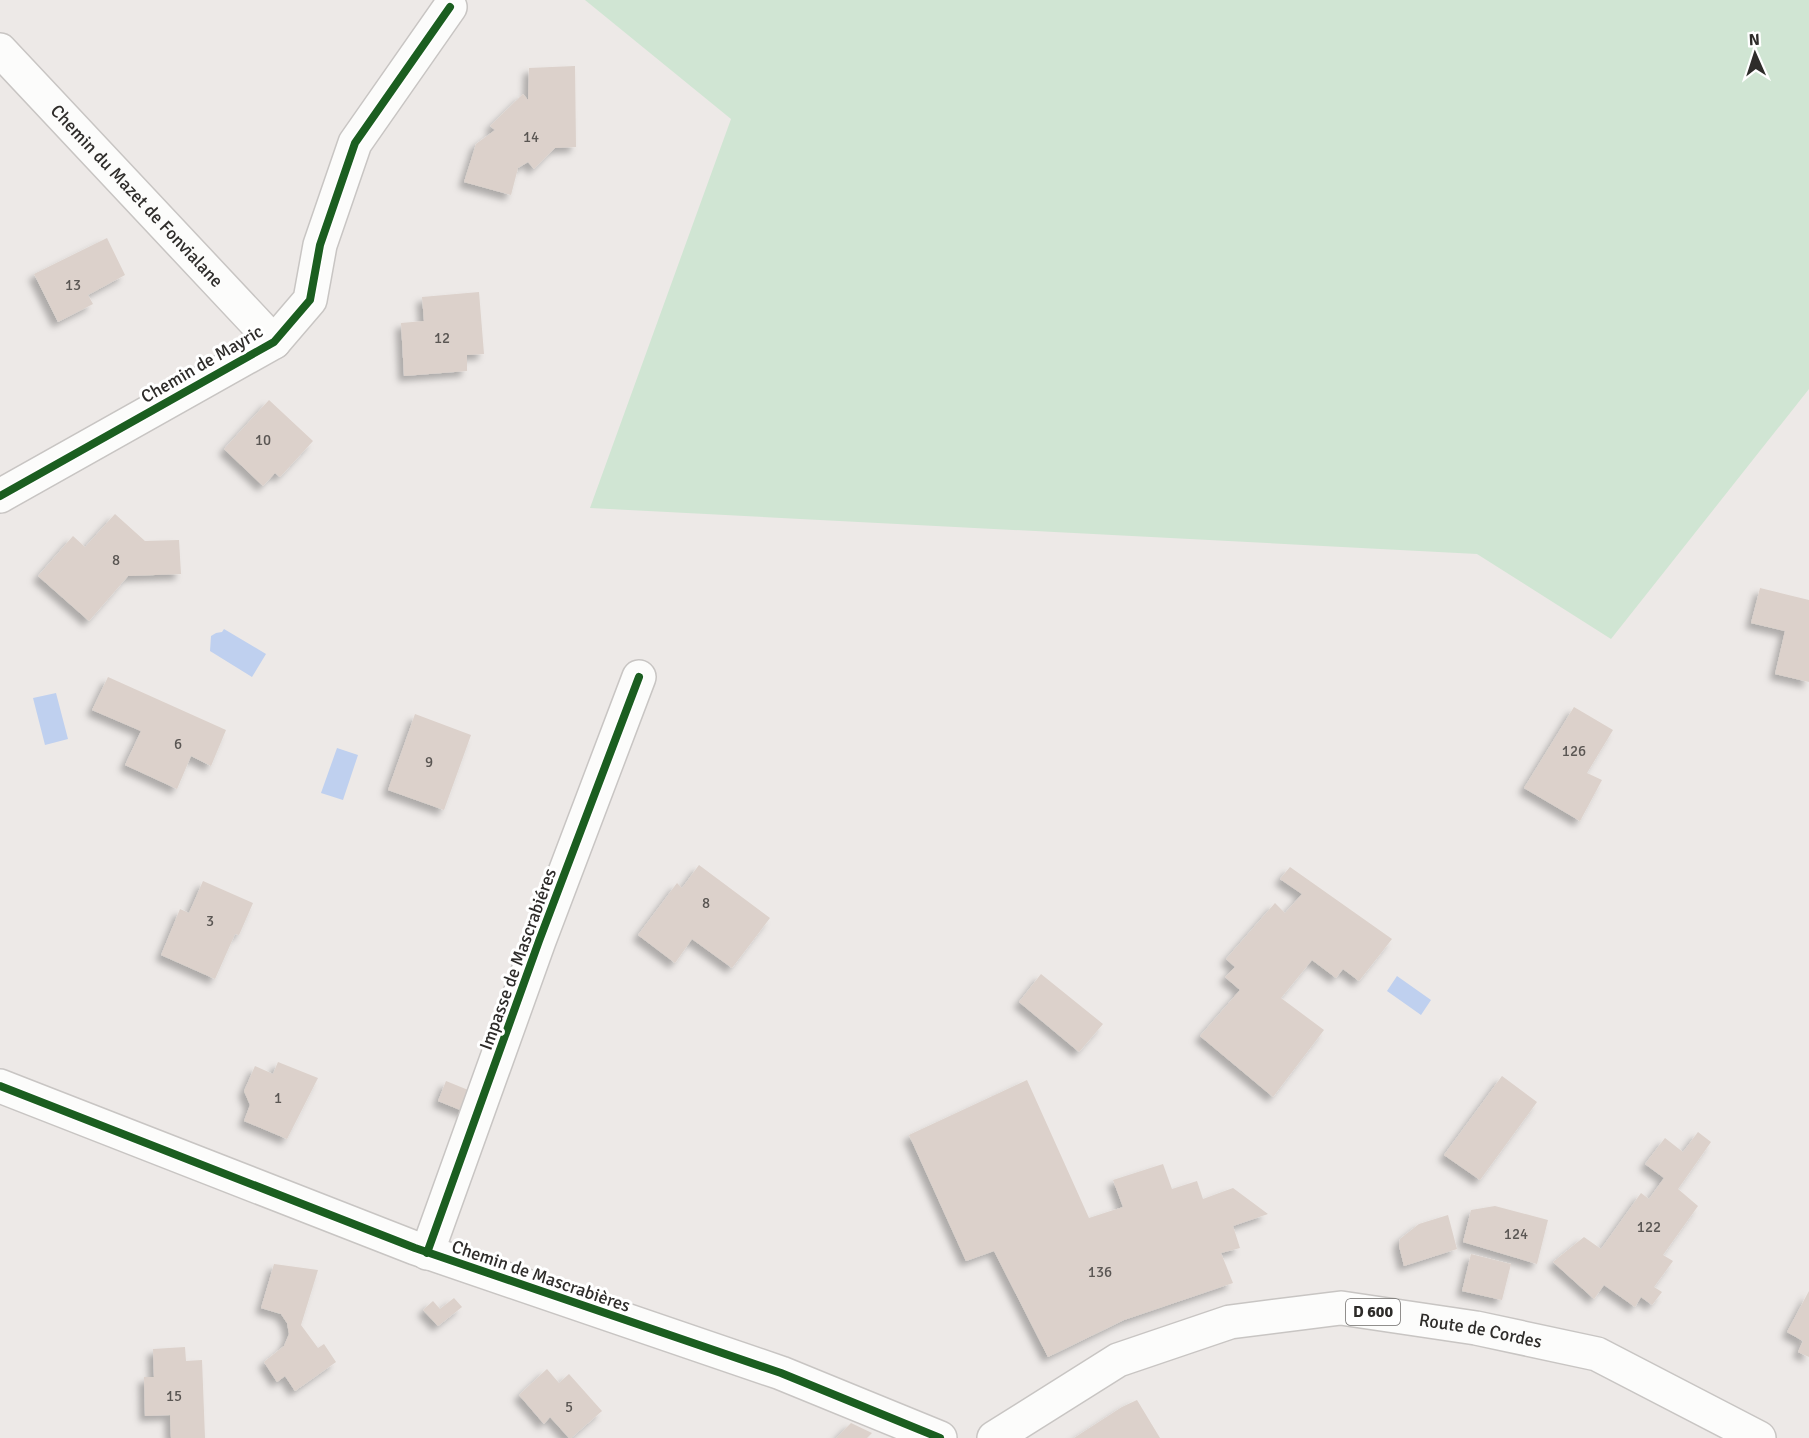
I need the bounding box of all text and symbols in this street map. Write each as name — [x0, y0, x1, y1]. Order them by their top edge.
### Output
north arrow — [1725, 24, 1785, 84]
text: N — [1748, 30, 1760, 50]
street label: Chemin du Mazet de Fonvialane — [46, 100, 228, 292]
house number: 14 — [523, 128, 539, 146]
house number: 13 — [65, 276, 81, 294]
street label: Chemin de Mayric — [137, 320, 267, 408]
house number: 12 — [434, 329, 450, 347]
house number: 10 — [255, 431, 271, 449]
house number: 8 — [112, 551, 120, 569]
house number: 6 — [174, 735, 182, 753]
house number: 126 — [1562, 742, 1586, 760]
house number: 9 — [425, 753, 433, 771]
street label: Impasse de Mascrabiéres — [475, 865, 561, 1053]
house number: 8 — [702, 894, 710, 912]
house number: 3 — [206, 912, 214, 930]
house number: 1 — [274, 1089, 282, 1107]
house number: 122 — [1637, 1218, 1661, 1236]
house number: 124 — [1504, 1225, 1528, 1243]
street label: Chemin de Mascrabières — [449, 1235, 633, 1317]
house number: 136 — [1088, 1263, 1112, 1281]
road number: D 600 — [1346, 1299, 1400, 1325]
street label: Route de Cordes — [1418, 1309, 1544, 1353]
house number: 15 — [166, 1387, 182, 1405]
house number: 5 — [565, 1398, 573, 1416]

